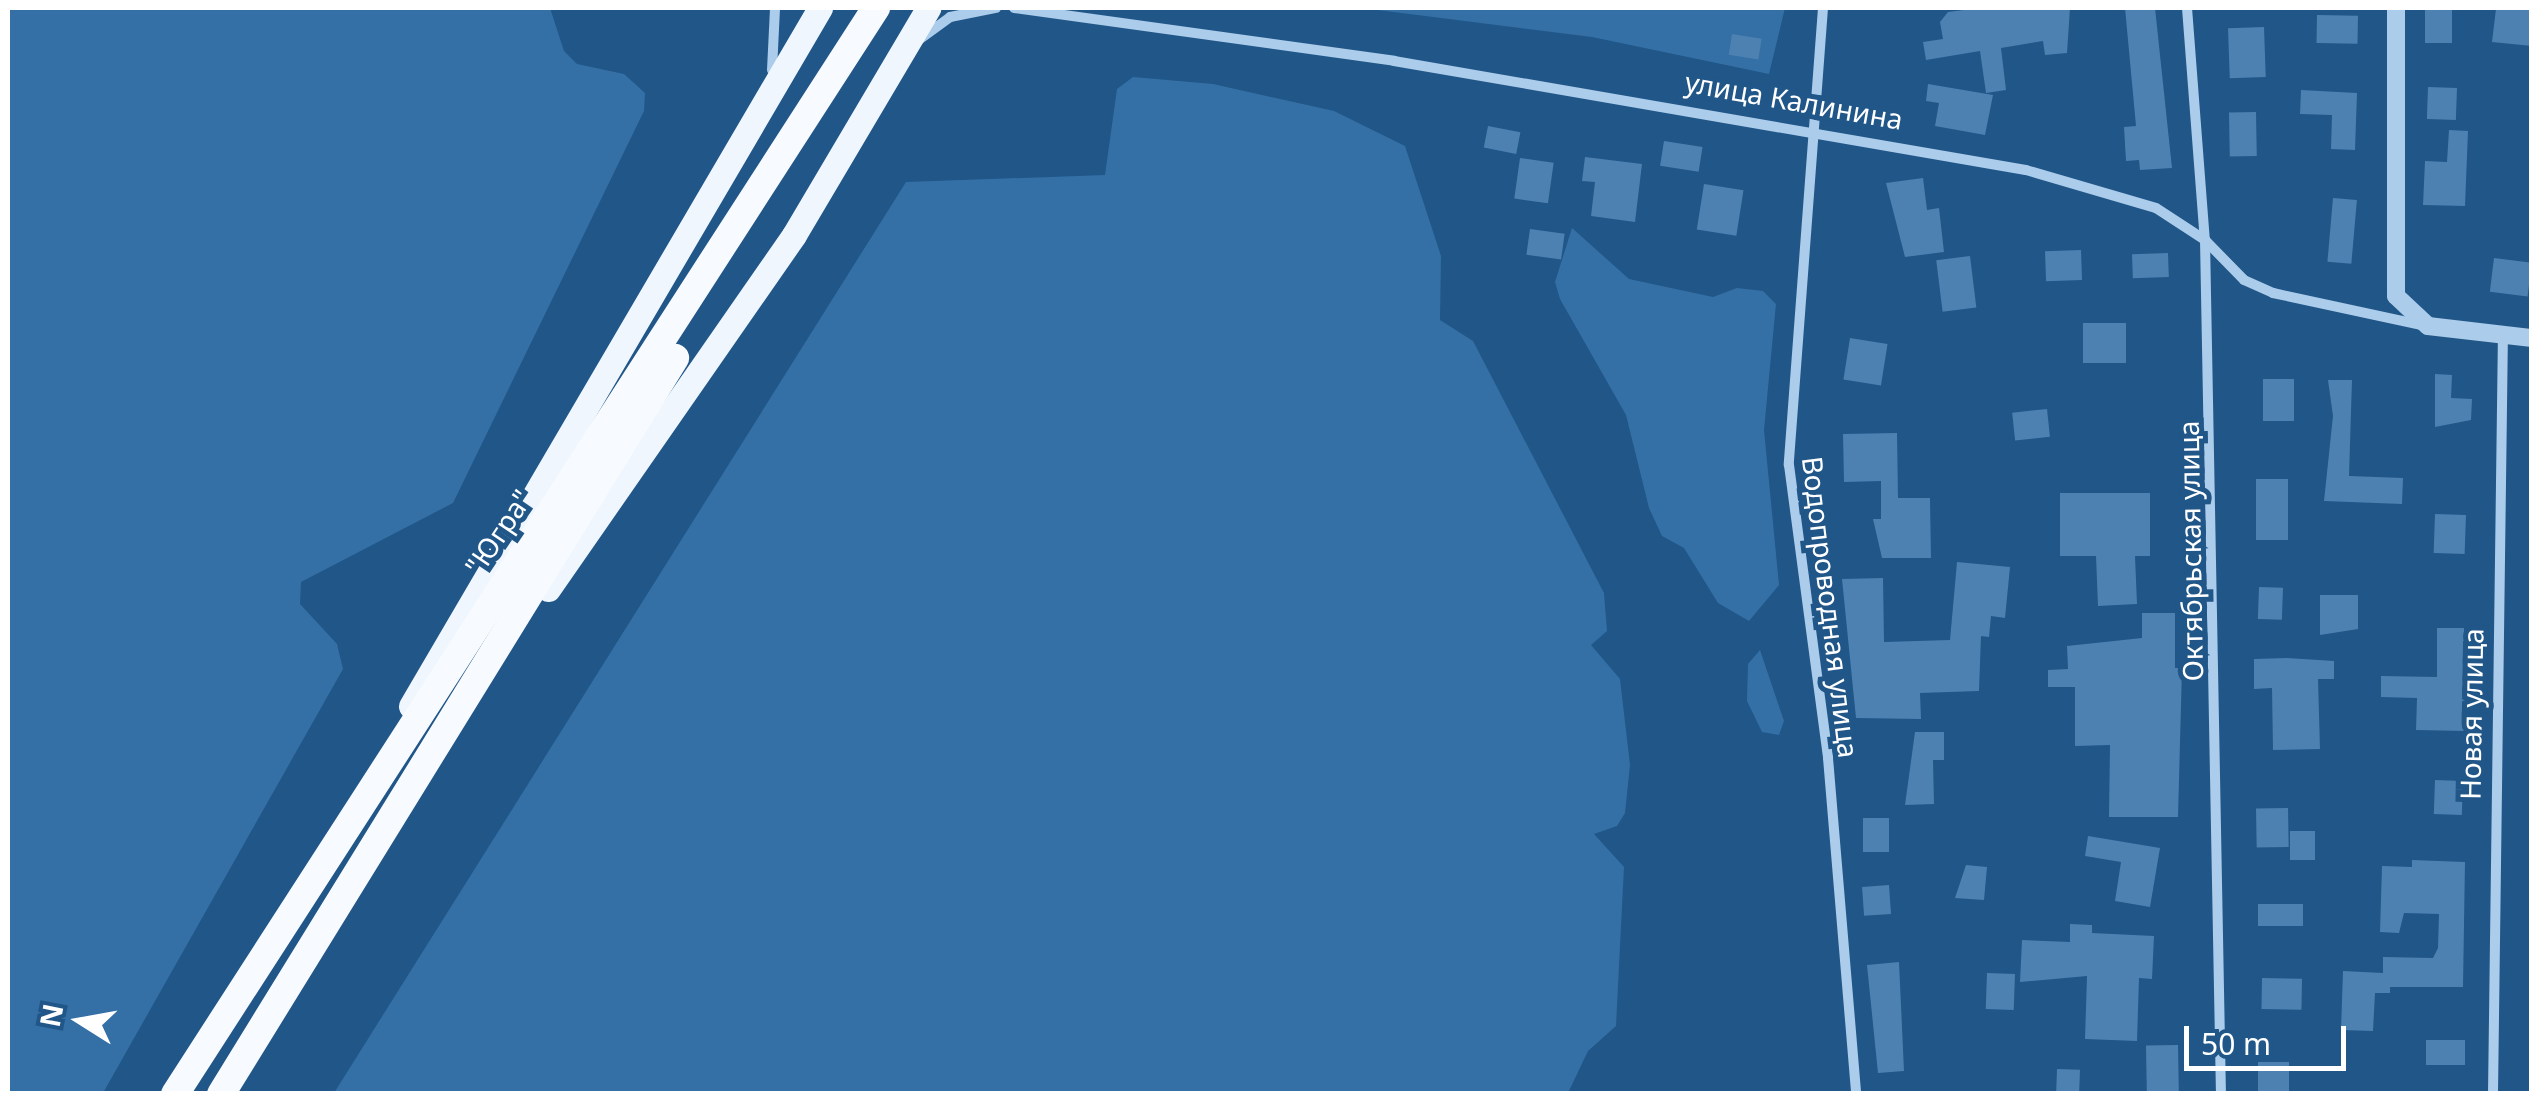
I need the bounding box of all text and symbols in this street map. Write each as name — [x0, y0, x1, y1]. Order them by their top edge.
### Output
street label: улица Калинина — [1682, 64, 1906, 136]
street label: Октябрьская улица — [2171, 420, 2209, 682]
street label: Водопроводная улица — [1796, 454, 1866, 760]
street label: "Югра" — [457, 483, 539, 581]
street label: Новая улица — [2453, 628, 2489, 800]
north arrow — [30, 971, 130, 1071]
text: N — [30, 1000, 71, 1030]
scale bar — [2189, 1006, 2352, 1068]
text: 50 m — [2201, 1023, 2271, 1064]

